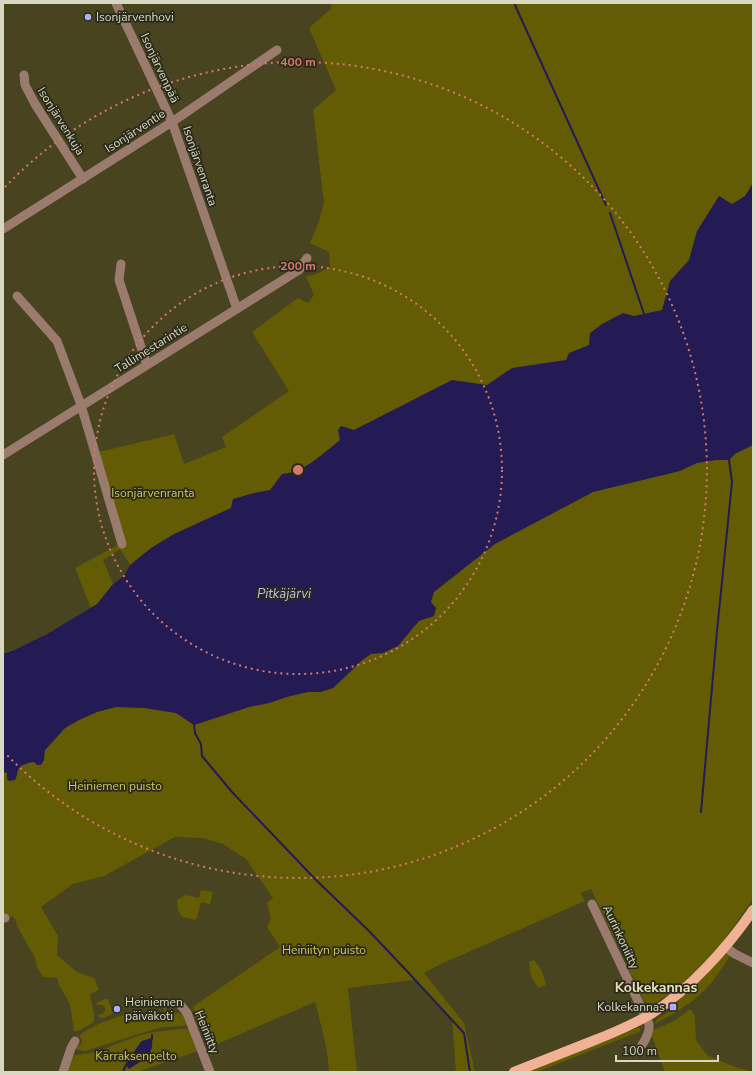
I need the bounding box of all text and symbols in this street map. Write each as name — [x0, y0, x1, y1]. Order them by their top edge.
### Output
place label: Isonjärvenhovi — [96, 9, 174, 25]
marker: Isonjärvenhovi — [83, 12, 93, 22]
street label: Isonjärvenpää — [137, 31, 183, 105]
text: 400 m — [280, 54, 316, 70]
street label: Isonjärvenkuja — [34, 84, 88, 158]
street label: Isonjärventie — [102, 106, 168, 156]
street label: Isonjärvenranta — [179, 124, 221, 208]
text: 200 m — [280, 258, 316, 274]
street label: Tallimestarintie — [112, 319, 190, 377]
centre of rings — [291, 463, 305, 477]
park label: Isonjärvenranta — [111, 485, 195, 501]
water label: Pitkäjärvi — [257, 585, 312, 603]
park label: Heiniemen puisto — [68, 778, 162, 794]
street label: Aurinkoniitty — [599, 902, 643, 972]
park label: Heiniityn puisto — [282, 942, 366, 958]
district label: Kolkekannas — [615, 978, 697, 997]
place label: Heiniemen päiväkoti — [125, 994, 183, 1024]
place label: Kolkekannas — [597, 999, 665, 1015]
marker: Kolkekannas — [668, 1002, 678, 1012]
marker: Heiniemen päiväkoti — [112, 1004, 122, 1014]
street label: Heiniitty — [191, 1008, 223, 1057]
scale bar — [616, 1037, 718, 1063]
text: 100 m — [622, 1043, 657, 1059]
park label: Kärraksenpelto — [95, 1048, 177, 1064]

